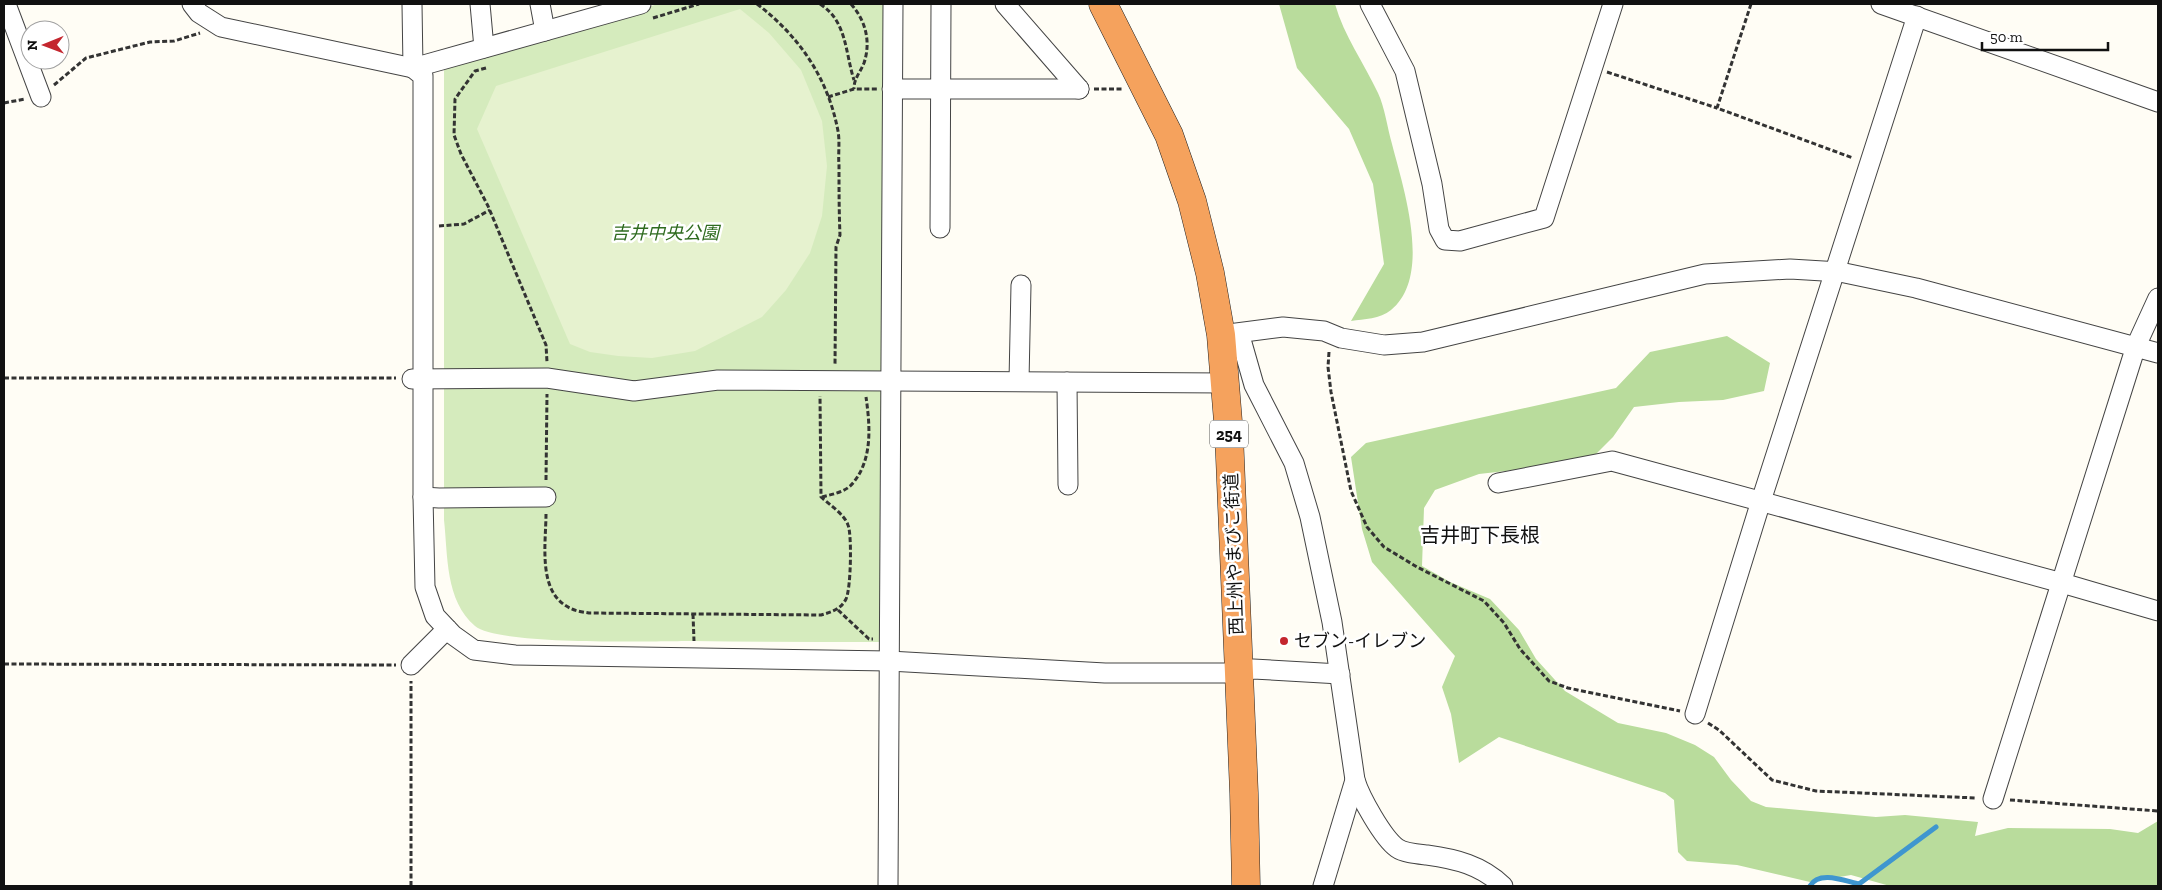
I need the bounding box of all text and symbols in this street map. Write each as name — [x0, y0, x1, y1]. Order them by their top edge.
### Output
north arrow — [20, 20, 70, 70]
scale bar — [1982, 20, 2108, 52]
text: 50 m — [1990, 28, 2023, 46]
text: N — [24, 39, 41, 51]
park label: 吉井中央公園 — [611, 222, 722, 244]
road number: 254 — [1210, 420, 1248, 448]
street label: 西上州やまびこ街道 — [1220, 473, 1248, 635]
district label: 吉井町下長根 — [1420, 523, 1540, 547]
place label: セブン-イレブン — [1294, 630, 1426, 652]
marker: セブン-イレブン — [1278, 635, 1290, 647]

